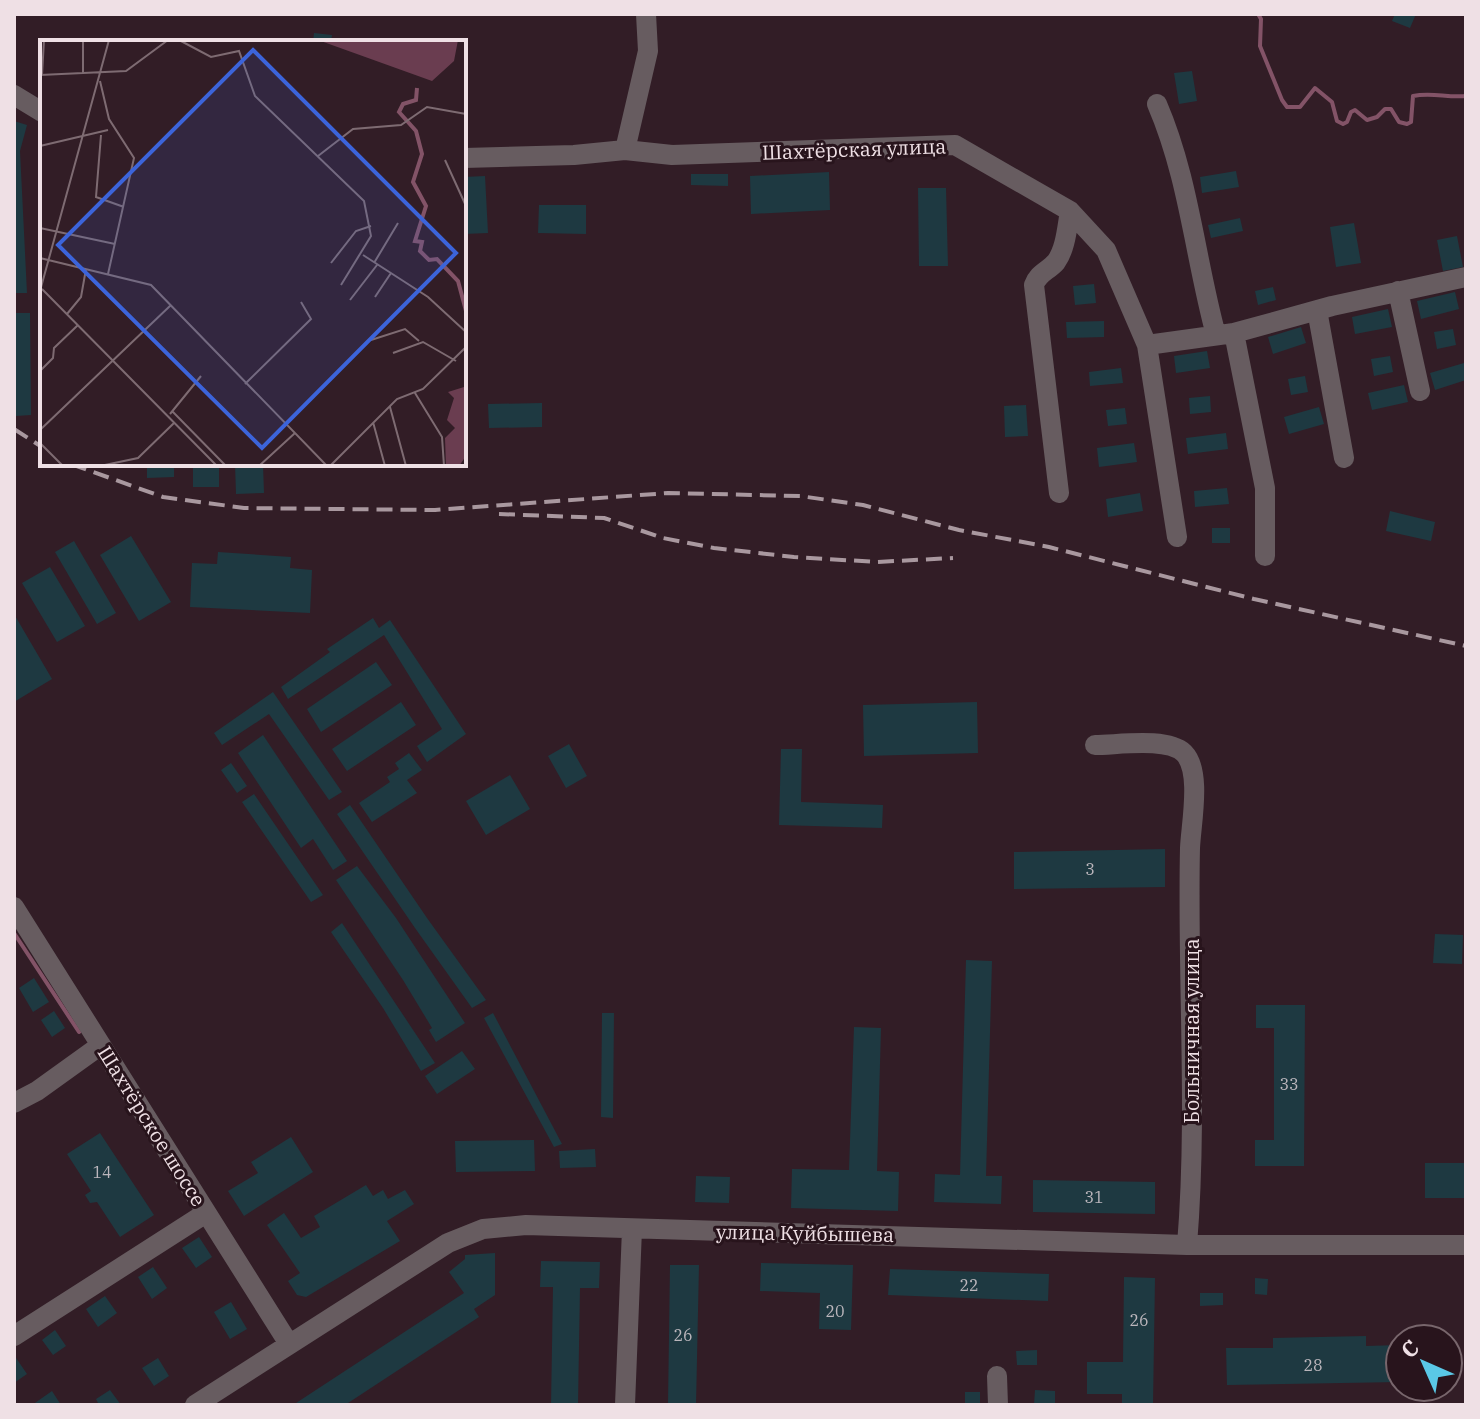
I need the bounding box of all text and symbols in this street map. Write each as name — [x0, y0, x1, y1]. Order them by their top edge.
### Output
inset map — [40, 40, 466, 466]
street label: Шахтёрская улица — [761, 132, 947, 166]
house number: 3 — [1085, 859, 1095, 879]
street label: Больничная улица — [1178, 938, 1205, 1124]
street label: Шахтёрское шоссе — [92, 1041, 212, 1211]
house number: 33 — [1279, 1074, 1299, 1094]
house number: 14 — [92, 1162, 112, 1182]
house number: 31 — [1084, 1187, 1104, 1207]
street label: улица Куйбышева — [716, 1218, 894, 1248]
house number: 22 — [959, 1275, 979, 1295]
house number: 20 — [825, 1301, 845, 1321]
house number: 26 — [1129, 1310, 1149, 1330]
north arrow — [1384, 1323, 1464, 1403]
house number: 26 — [673, 1325, 693, 1345]
text: С — [1394, 1333, 1425, 1364]
house number: 28 — [1303, 1355, 1323, 1375]

